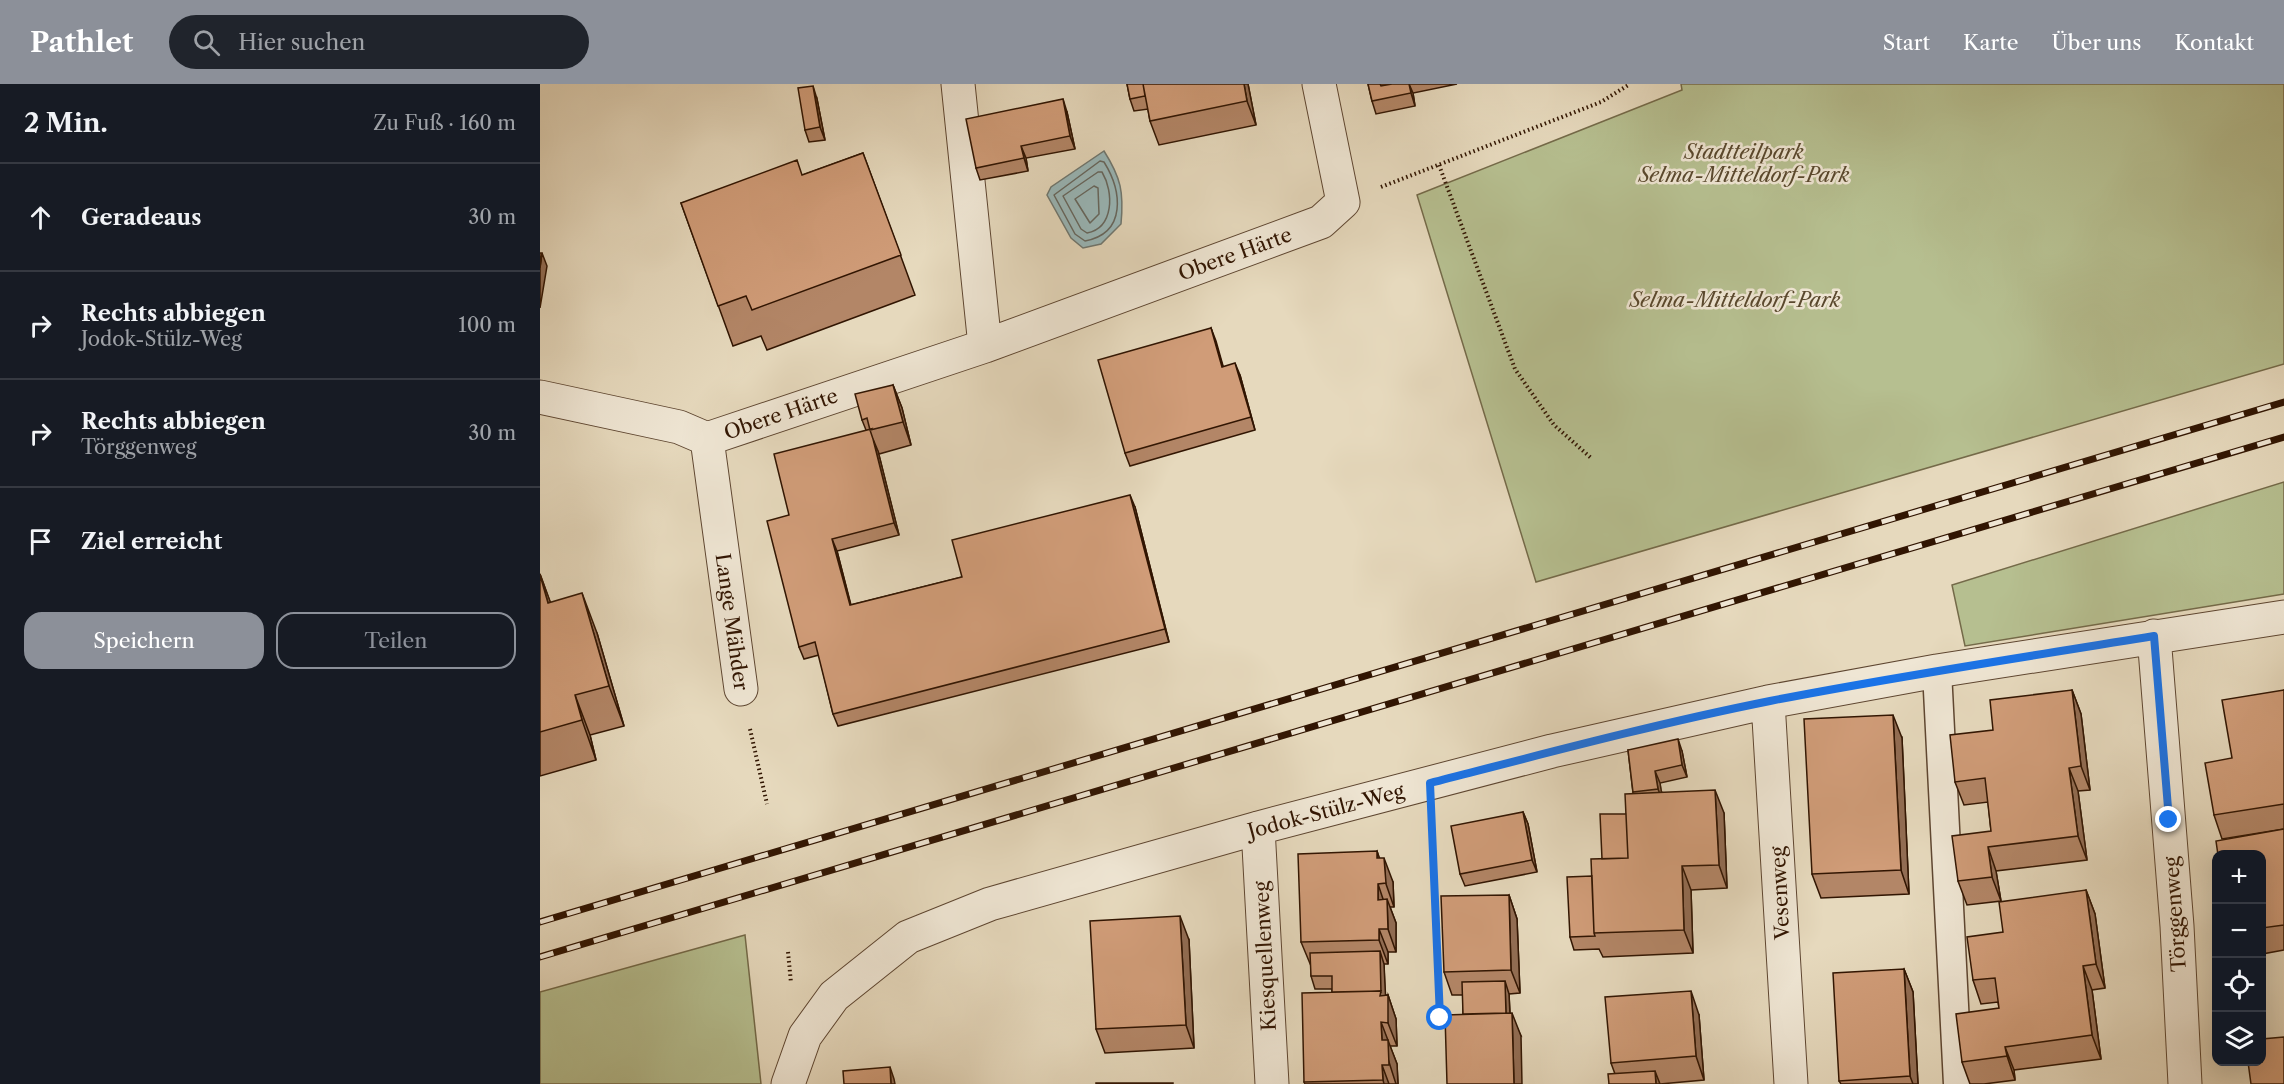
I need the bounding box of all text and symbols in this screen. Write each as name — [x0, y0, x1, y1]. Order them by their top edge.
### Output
search box — [169, 15, 589, 69]
text: Pathlet — [30, 25, 133, 59]
icon: search — [190, 26, 223, 59]
text: Hier suchen — [238, 29, 365, 56]
text: Start — [1883, 30, 1930, 55]
text: Karte — [1963, 30, 2019, 55]
text: Über uns — [2052, 30, 2141, 55]
text: Kontakt — [2174, 30, 2254, 55]
text: 2 Min. — [24, 107, 108, 139]
text: Zu Fuß · 160 m — [373, 111, 516, 135]
park label: Stadtteilpark Selma-Mitteldorf-Park — [1638, 140, 1850, 187]
icon: ahead — [24, 201, 57, 234]
text: Geradeaus — [81, 204, 201, 231]
text: 30 m — [468, 205, 516, 229]
street label: Obere Härte — [1175, 222, 1295, 286]
park label: Selma-Mitteldorf-Park — [1629, 288, 1841, 312]
text: Rechts abbiegen — [81, 300, 266, 327]
icon: right — [24, 309, 57, 342]
text: 100 m — [458, 313, 516, 337]
text: Jodok-Stülz-Weg — [81, 327, 242, 351]
street label: Obere Härte — [721, 383, 841, 445]
text: Rechts abbiegen — [81, 408, 266, 435]
icon: right — [24, 417, 57, 450]
text: 30 m — [468, 421, 516, 445]
text: Törggenweg — [81, 435, 197, 459]
icon: arrive — [24, 525, 57, 558]
text: Ziel erreicht — [81, 528, 222, 555]
street label: Lange Mähder — [711, 552, 754, 693]
button: Speichern — [24, 612, 264, 669]
button: Teilen — [276, 612, 516, 669]
street label: Jodok-Stülz-Weg — [1242, 778, 1407, 844]
route end — [2155, 806, 2181, 832]
street label: Vesenweg — [1766, 845, 1794, 941]
map controls — [2212, 850, 2266, 1066]
button: + — [2212, 850, 2266, 904]
street label: Törggenweg — [2159, 855, 2191, 972]
street label: Kiesquellenweg — [1249, 880, 1281, 1032]
button: − — [2212, 904, 2266, 958]
button: locate — [2212, 958, 2266, 1012]
route start — [1426, 1004, 1452, 1030]
button: layers — [2212, 1012, 2266, 1066]

